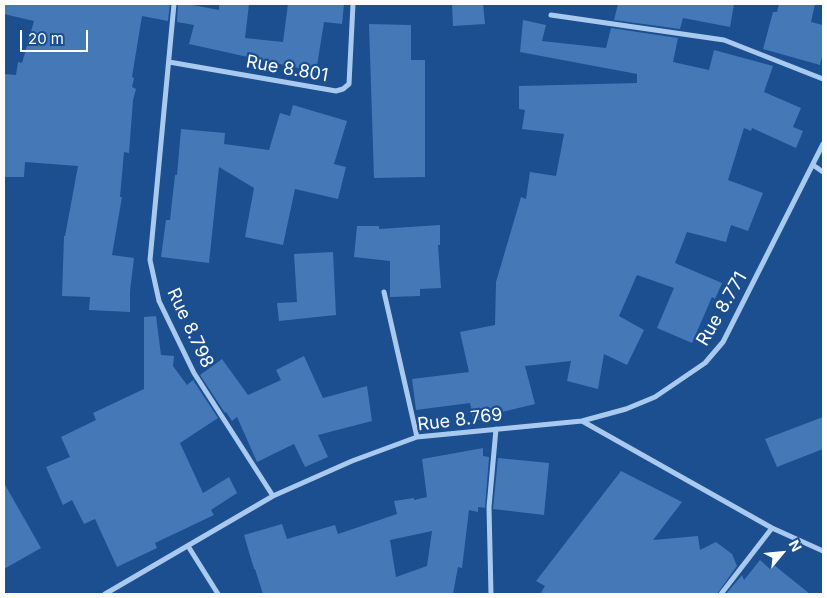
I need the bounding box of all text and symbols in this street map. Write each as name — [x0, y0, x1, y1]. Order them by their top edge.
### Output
scale bar — [22, 20, 90, 52]
text: 20 m — [28, 29, 64, 48]
street label: Rue 8.801 — [244, 51, 330, 87]
street label: Rue 8.771 — [692, 268, 752, 350]
street label: Rue 8.798 — [162, 285, 218, 371]
street label: Rue 8.769 — [416, 404, 504, 436]
north arrow — [757, 528, 807, 578]
text: N — [786, 537, 806, 554]

